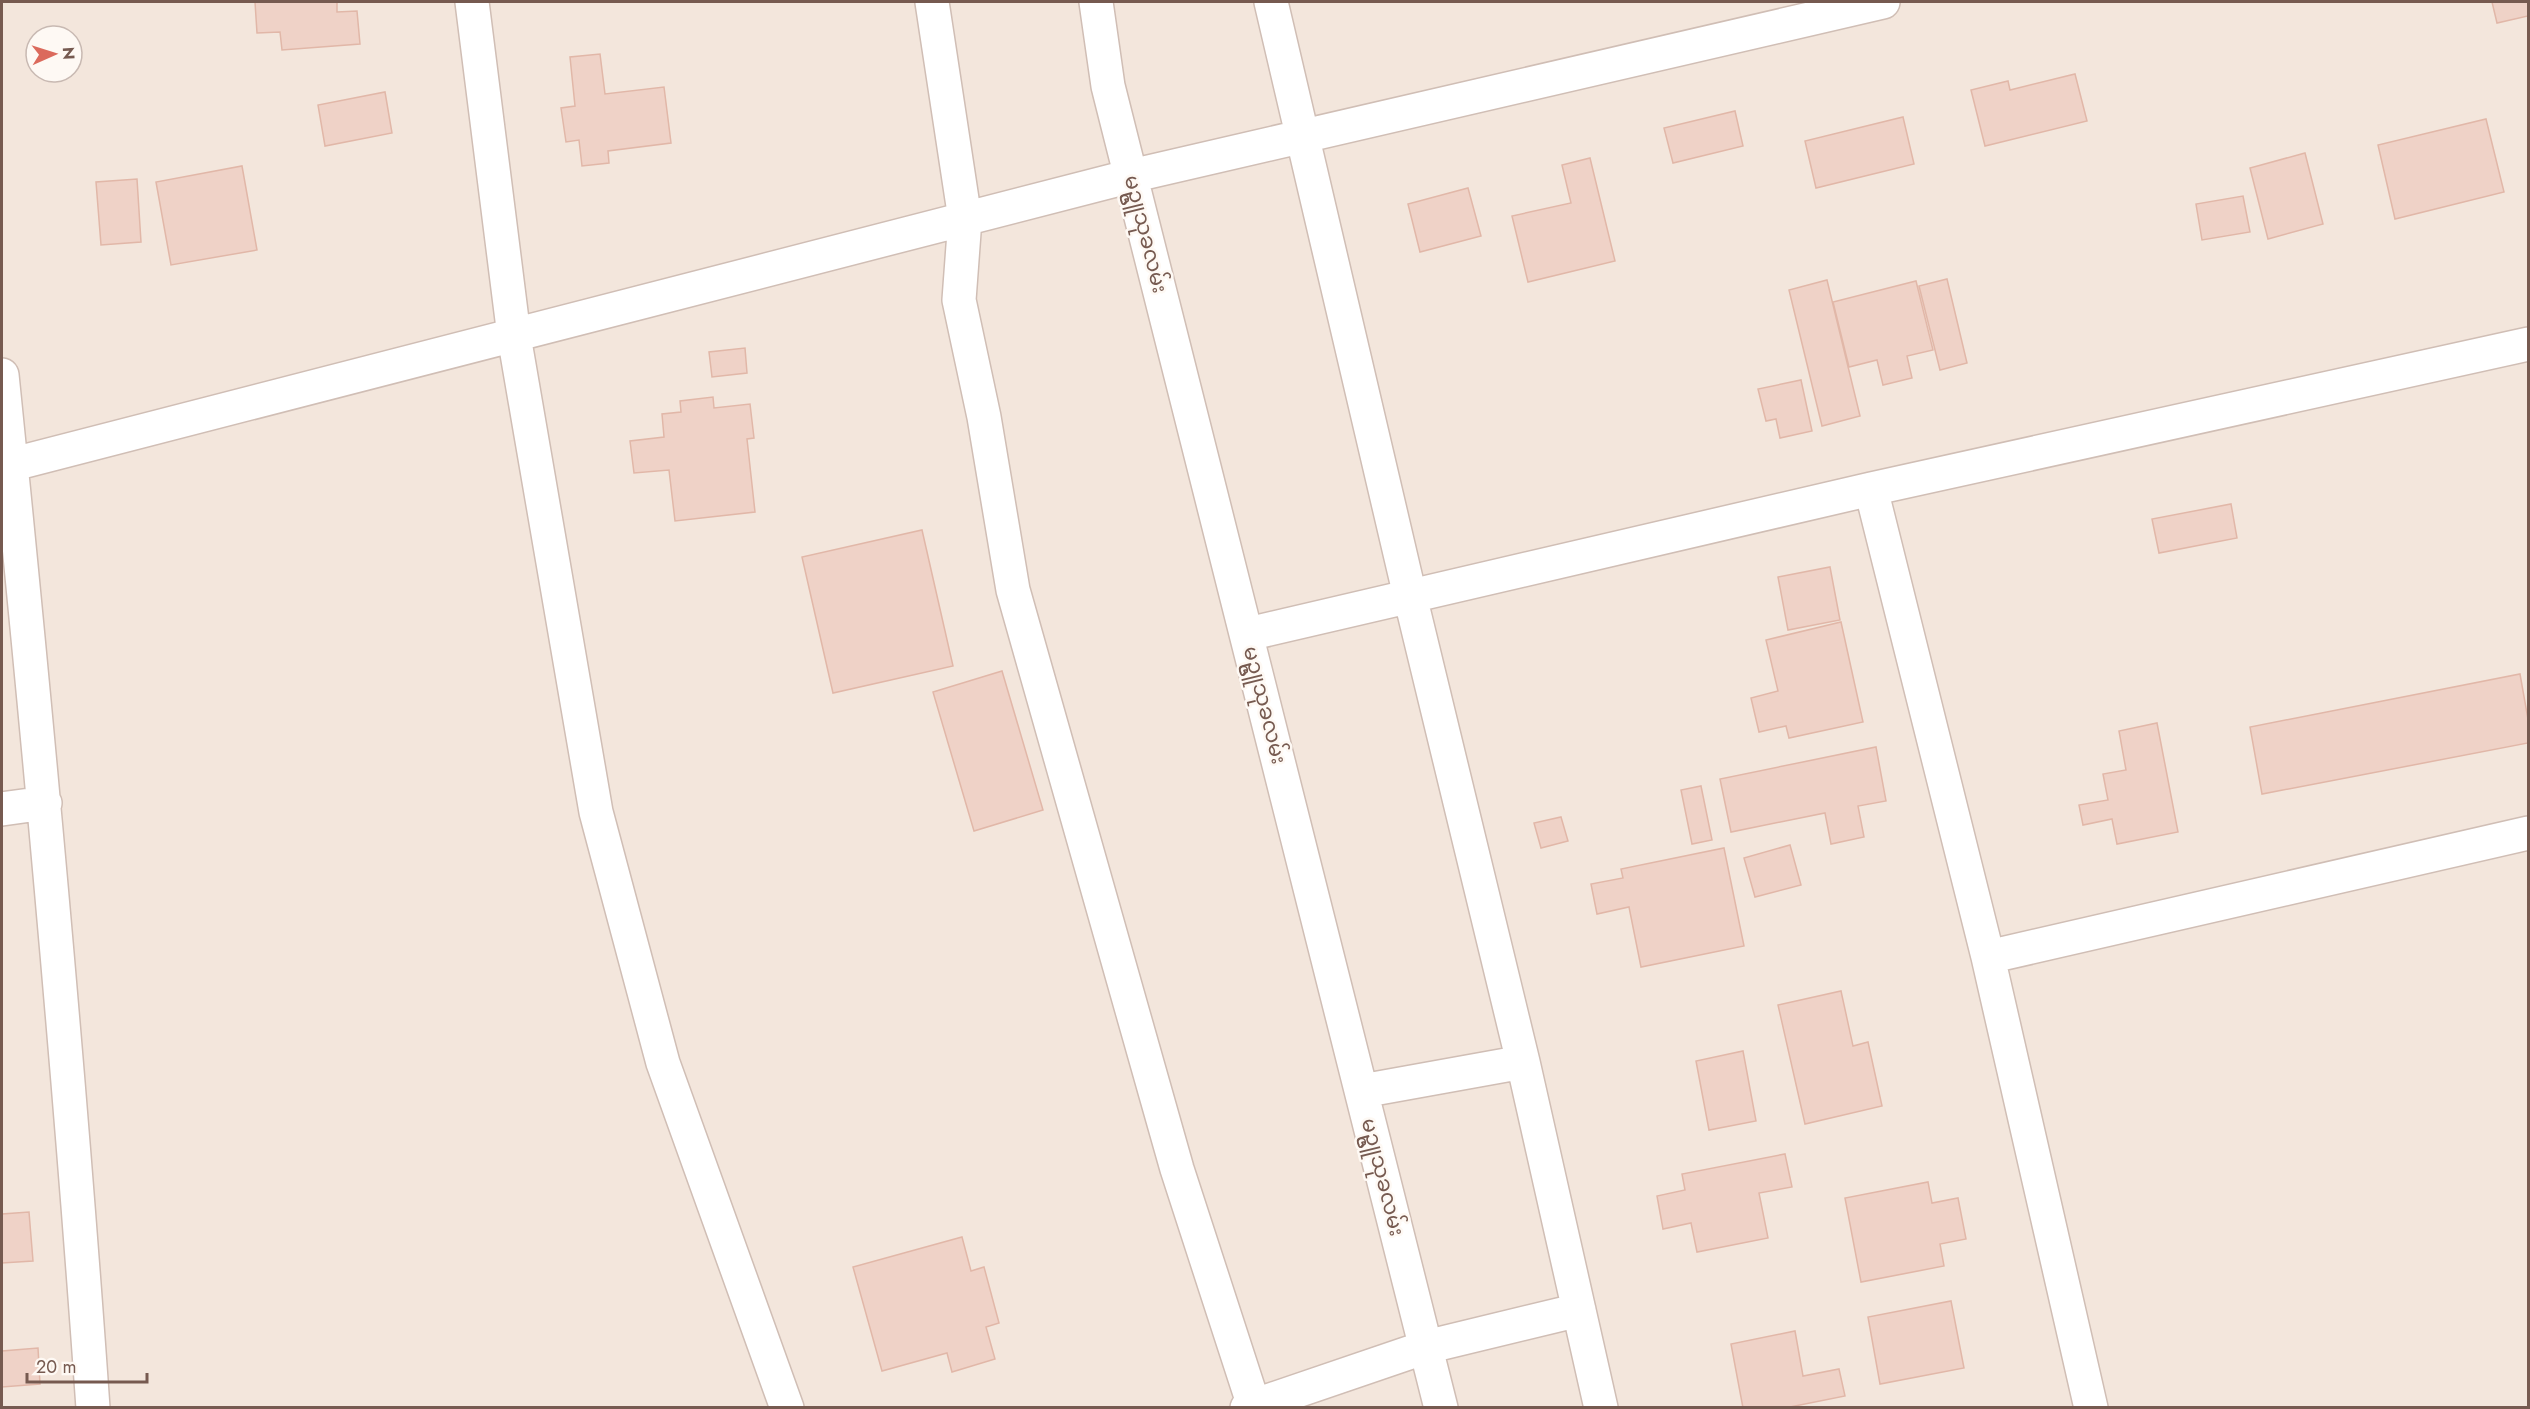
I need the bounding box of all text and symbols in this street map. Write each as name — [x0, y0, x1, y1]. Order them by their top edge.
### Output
north arrow — [24, 24, 84, 84]
text: N — [57, 46, 80, 60]
street label: မဥ္ဇူသုခလမ်း — [1115, 172, 1176, 297]
street label: မဥ္ဇူသုခလမ်း — [1234, 643, 1295, 768]
street label: မဥ္ဇူသုခလမ်း — [1352, 1115, 1413, 1240]
scale bar — [27, 1346, 147, 1384]
text: 20 m — [36, 1354, 76, 1380]

